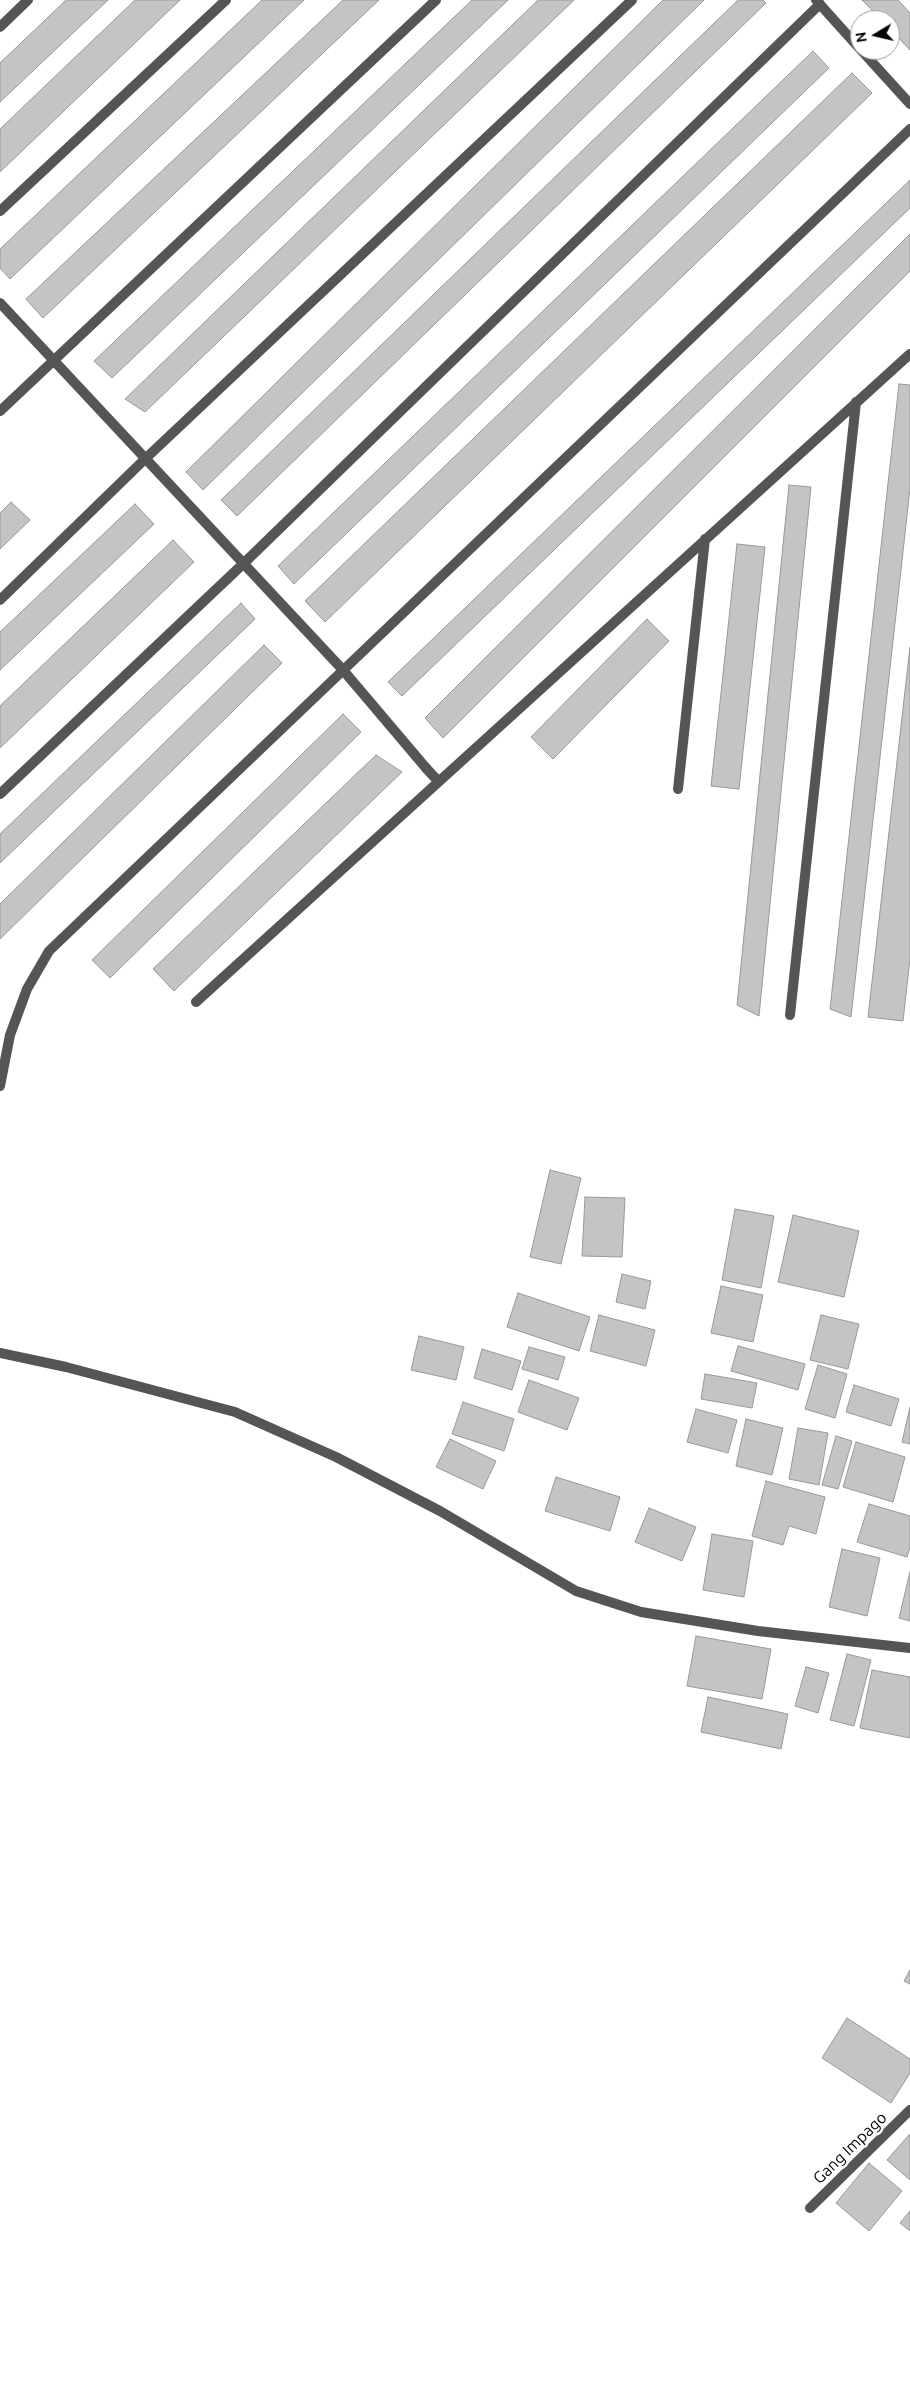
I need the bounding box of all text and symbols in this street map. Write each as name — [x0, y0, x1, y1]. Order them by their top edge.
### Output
north arrow — [850, 10, 900, 60]
text: N — [852, 31, 870, 44]
street label: Gang Impago — [809, 2108, 891, 2188]

